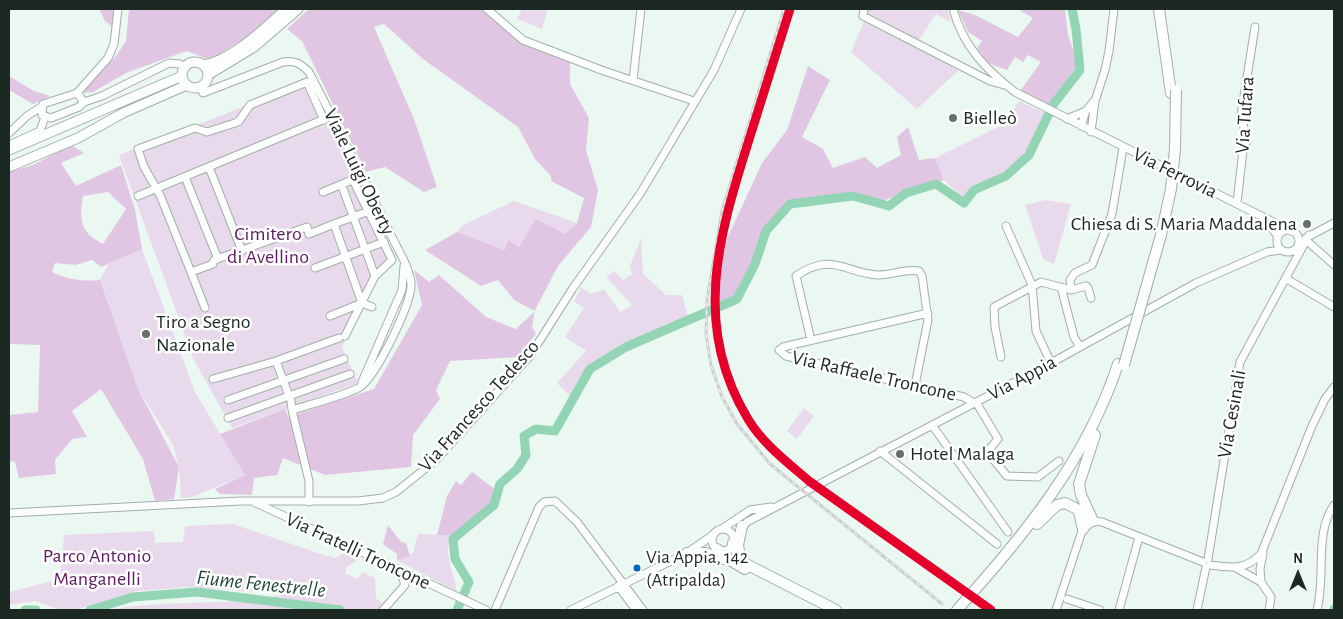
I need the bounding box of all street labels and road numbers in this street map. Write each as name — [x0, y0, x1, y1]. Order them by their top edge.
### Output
street label: Via Tufara — [1230, 76, 1260, 154]
street label: Viale Luigi Oberty — [318, 105, 400, 239]
street label: Via Ferrovia — [1129, 142, 1221, 204]
street label: Via Francesco Tedesco — [413, 335, 545, 477]
street label: Via Raffaele Troncone — [789, 345, 959, 407]
street label: Via Appia — [984, 350, 1060, 406]
street label: Via Cesinali — [1212, 368, 1252, 460]
street label: Via Fratelli Troncone — [282, 507, 434, 595]

